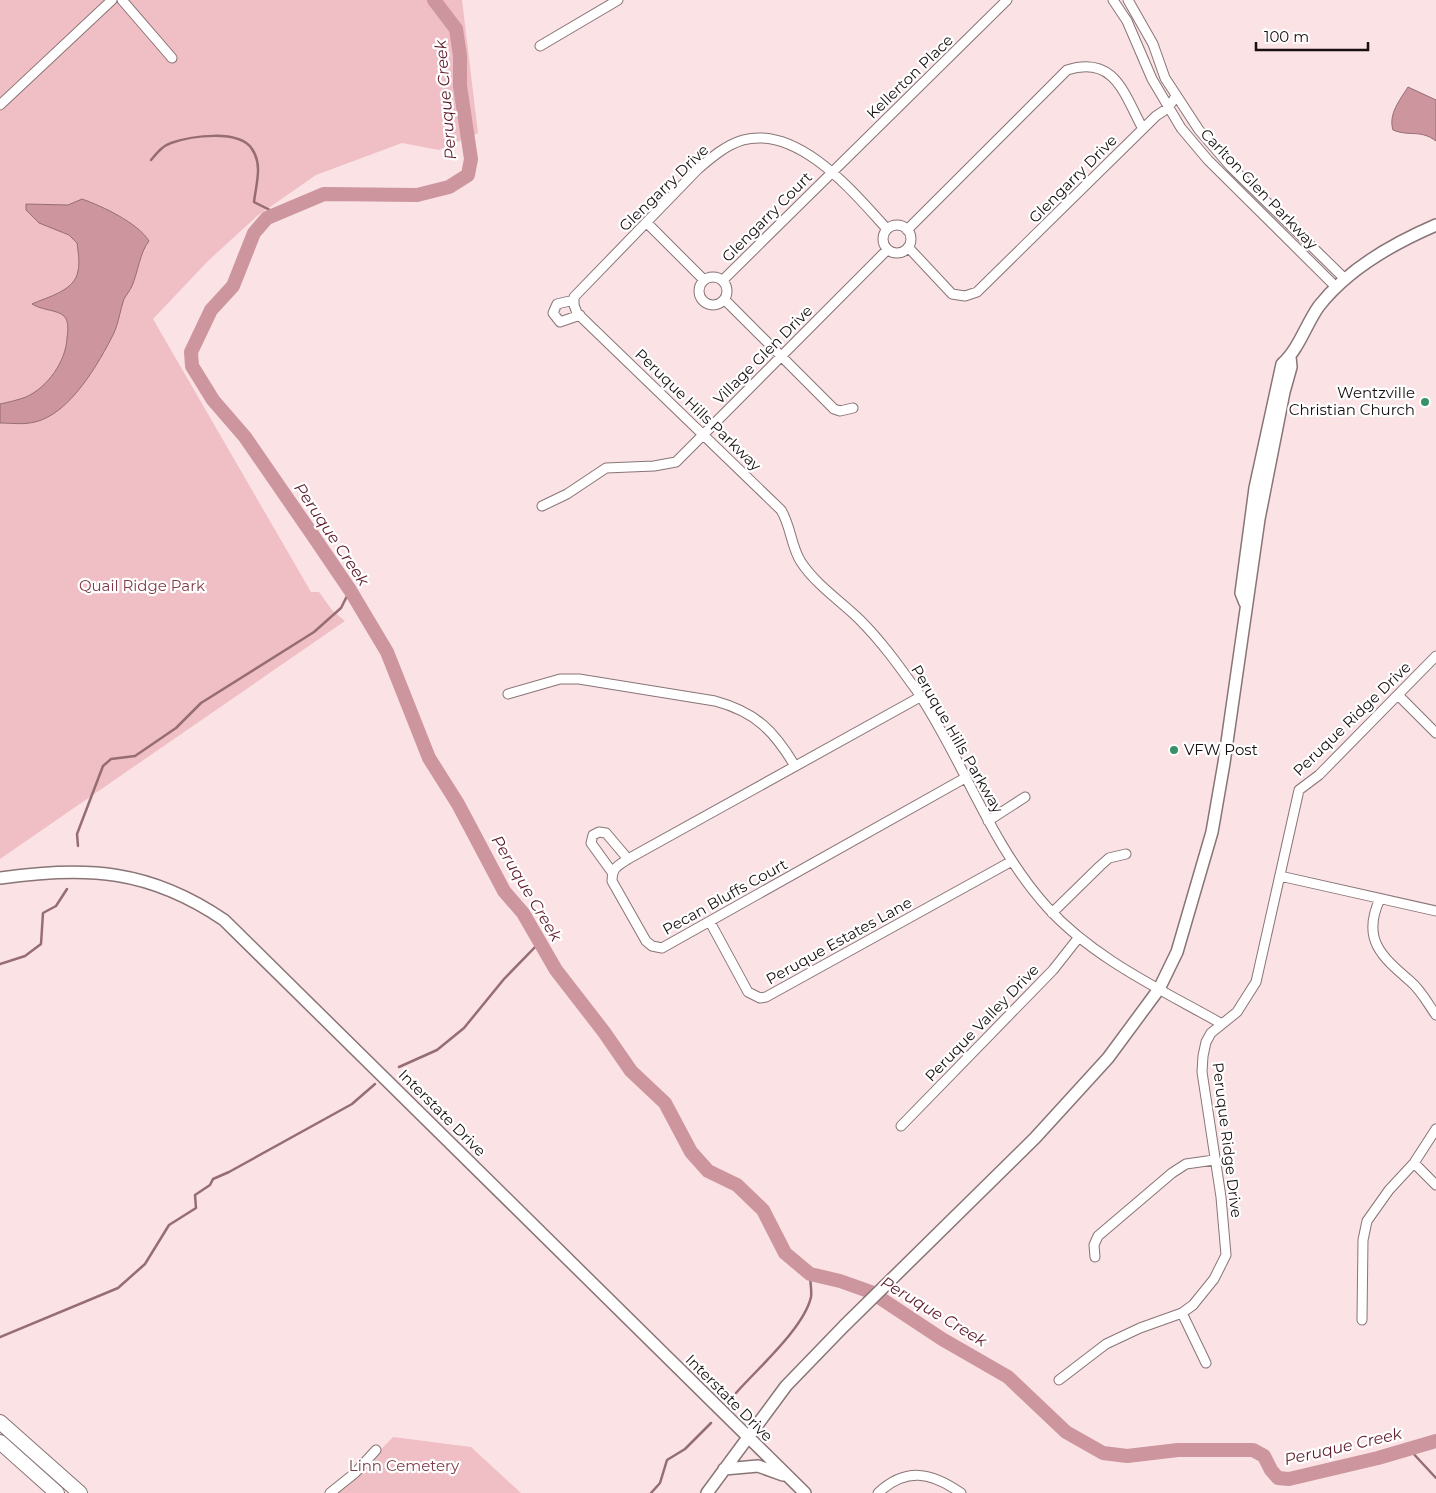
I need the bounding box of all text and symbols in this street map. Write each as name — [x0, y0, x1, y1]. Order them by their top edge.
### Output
scale bar — [1256, 20, 1368, 52]
text: 100 m — [1264, 27, 1309, 46]
street label: Kellerton Place — [862, 31, 957, 123]
water label: Peruque Creek — [431, 38, 460, 161]
street label: Carlton Glen Parkway — [1197, 124, 1323, 254]
street label: Glengarry Drive — [1025, 131, 1121, 227]
street label: Glengarry Drive — [615, 140, 712, 235]
street label: Glengarry Court — [718, 168, 816, 266]
street label: Village Glen Drive — [709, 301, 816, 408]
street label: Peruque Hills Parkway — [631, 344, 766, 475]
place label: Wentzville Christian Church — [1289, 383, 1415, 419]
marker: Wentzville Christian Church — [1419, 396, 1431, 408]
water label: Peruque Creek — [290, 479, 374, 591]
park label: Quail Ridge Park — [79, 576, 205, 595]
street label: Peruque Ridge Drive — [1289, 657, 1415, 780]
street label: Peruque Hills Parkway — [907, 661, 1008, 817]
place label: VFW Post — [1184, 740, 1258, 759]
marker: VFW Post — [1168, 744, 1180, 756]
water label: Peruque Creek — [487, 832, 566, 946]
street label: Pecan Bluffs Court — [659, 854, 791, 939]
street label: Peruque Estates Lane — [762, 893, 915, 989]
street label: Peruque Valley Drive — [921, 960, 1043, 1085]
street label: Peruque Ridge Drive — [1209, 1061, 1246, 1219]
street label: Interstate Drive — [395, 1065, 490, 1160]
water label: Peruque Creek — [877, 1272, 991, 1351]
street label: Interstate Drive — [682, 1350, 777, 1445]
water label: Peruque Creek — [1282, 1423, 1405, 1469]
park label: Linn Cemetery — [349, 1456, 460, 1475]

